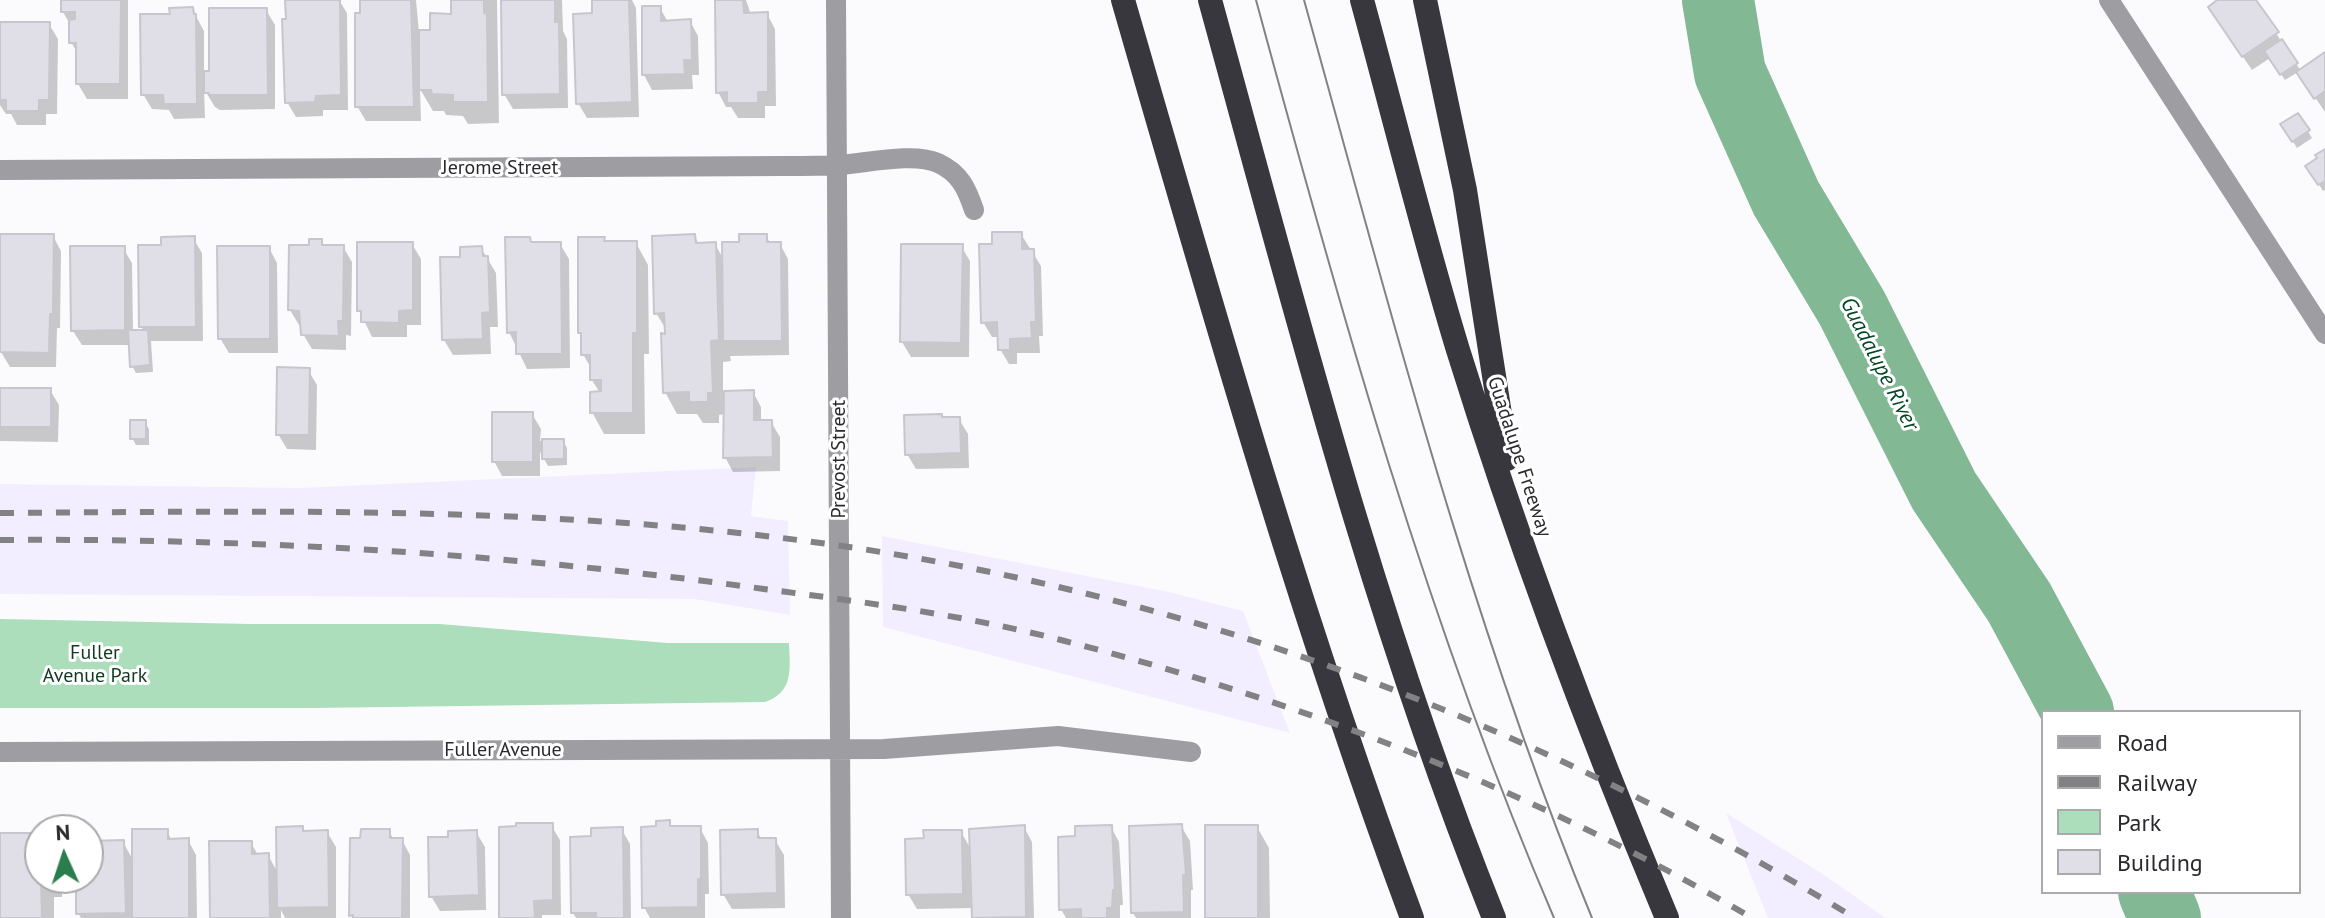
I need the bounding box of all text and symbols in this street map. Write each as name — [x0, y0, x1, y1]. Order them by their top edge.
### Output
street label: Jerome Street — [442, 156, 558, 180]
water label: Guadalupe River — [1834, 293, 1924, 435]
street label: Guadalupe Freeway — [1482, 374, 1556, 540]
street label: Prevost Street — [827, 400, 851, 518]
park label: Fuller Avenue Park — [43, 641, 147, 688]
legend — [2041, 710, 2301, 894]
text: Road — [2117, 727, 2168, 758]
street label: Fuller Avenue — [444, 738, 562, 762]
text: Railway — [2117, 767, 2197, 798]
text: Park — [2117, 807, 2161, 838]
north arrow — [24, 814, 104, 894]
text: N — [55, 818, 71, 846]
text: Building — [2117, 847, 2203, 878]

